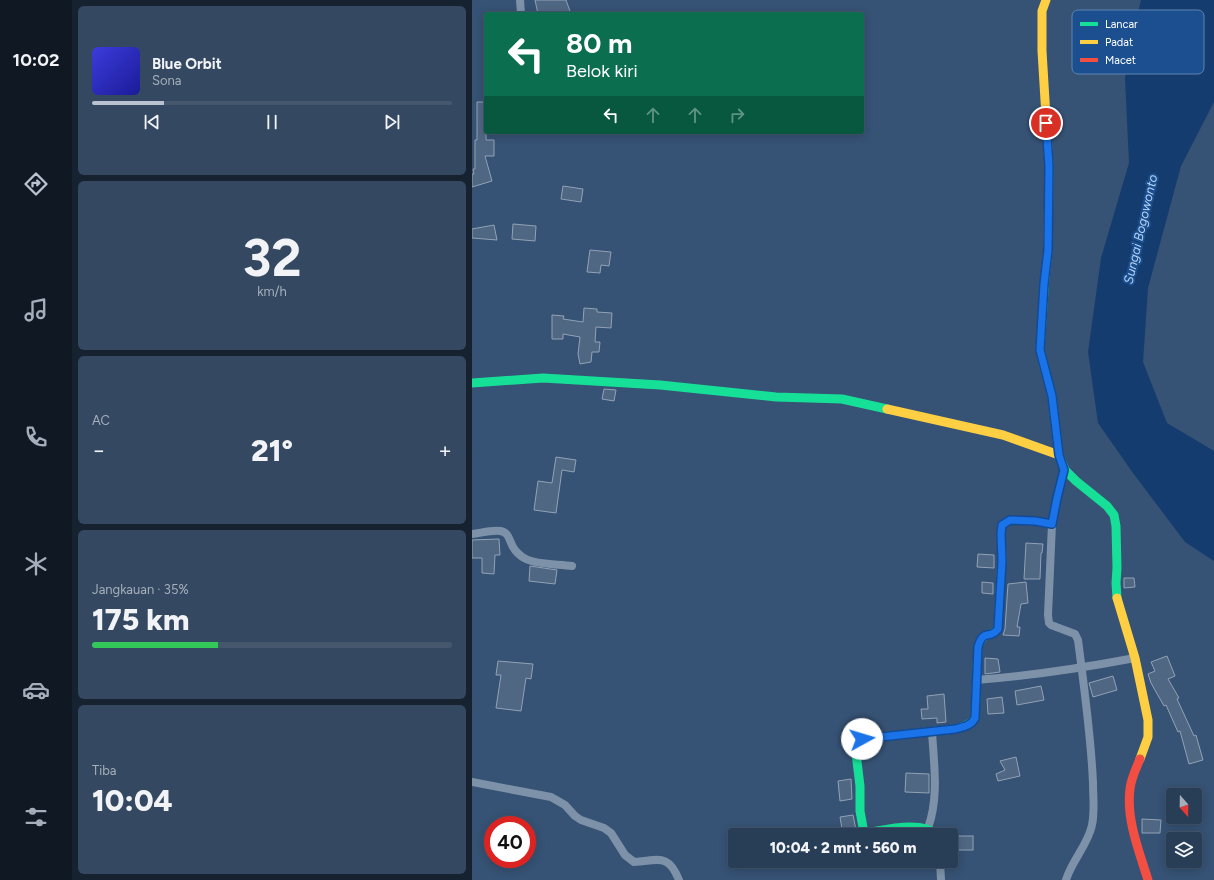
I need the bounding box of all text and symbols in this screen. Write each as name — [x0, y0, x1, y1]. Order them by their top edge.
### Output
legend — [1072, 10, 1204, 74]
text: Lancar — [1105, 18, 1138, 31]
text: 80 m — [566, 26, 632, 60]
icon: left — [500, 28, 552, 80]
text: Padat — [1105, 36, 1133, 49]
text: 10:02 — [13, 49, 59, 71]
text: Macet — [1105, 54, 1136, 67]
text: Blue Orbit — [152, 55, 222, 73]
text: Belok kiri — [566, 60, 638, 82]
text: Sona — [152, 73, 181, 88]
icon: left — [600, 104, 622, 126]
icon: ahead — [642, 104, 664, 126]
icon: ahead — [684, 104, 706, 126]
icon: right — [726, 104, 748, 126]
pin — [1029, 106, 1063, 140]
icon: previous — [141, 111, 163, 133]
icon: pause — [261, 111, 283, 133]
icon: next — [381, 111, 403, 133]
icon: arrive — [1035, 112, 1057, 134]
icon: directions — [22, 170, 50, 198]
water label: Sungai Bogowonto — [1121, 172, 1160, 285]
text: 32 — [242, 227, 302, 289]
text: km/h — [257, 284, 287, 299]
icon: music — [22, 296, 50, 324]
text: AC — [92, 413, 110, 428]
icon: phone — [22, 423, 50, 451]
text: 21° — [251, 432, 293, 469]
text: − — [92, 437, 106, 464]
text: + — [438, 437, 452, 464]
icon: climate — [22, 550, 50, 578]
text: Jangkauan · 35% — [92, 582, 189, 597]
text: 175 km — [92, 601, 190, 638]
icon: car — [22, 676, 50, 704]
position arrow — [841, 718, 883, 760]
text: Tiba — [92, 763, 116, 778]
text: 10:04 — [92, 782, 173, 819]
north arrow — [1166, 788, 1202, 824]
map controls — [1166, 788, 1202, 868]
icon: filters — [22, 803, 50, 831]
speed limit sign: 40 — [484, 816, 536, 868]
button: layers — [1166, 832, 1202, 868]
text: 10:04 · 2 mnt · 560 m — [770, 839, 916, 857]

